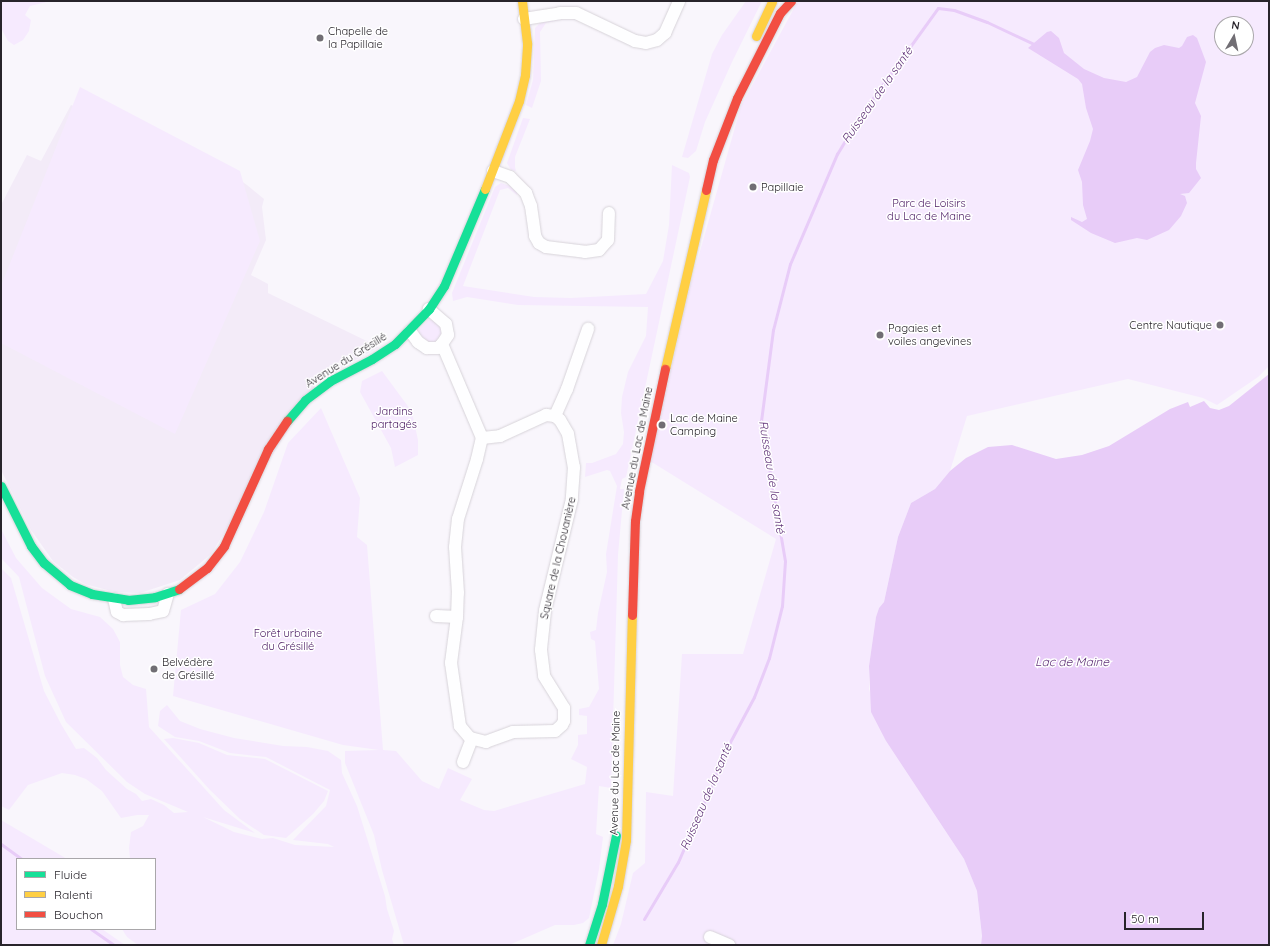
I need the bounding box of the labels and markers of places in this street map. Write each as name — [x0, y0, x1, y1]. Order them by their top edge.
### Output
place label: Chapelle de la Papillaie — [328, 25, 388, 51]
marker: Chapelle de la Papillaie — [315, 33, 325, 43]
place label: Papillaie — [761, 180, 803, 194]
marker: Papillaie — [748, 182, 758, 192]
place label: Centre Nautique — [1129, 318, 1212, 332]
marker: Centre Nautique — [1215, 320, 1225, 330]
place label: Pagaies et voiles angevines — [888, 322, 971, 348]
marker: Pagaies et voiles angevines — [875, 330, 885, 340]
place label: Lac de Maine Camping — [670, 412, 738, 438]
marker: Lac de Maine Camping — [657, 420, 667, 430]
place label: Belvédère de Grésillé — [162, 656, 214, 682]
marker: Belvédère de Grésillé — [149, 664, 159, 674]

